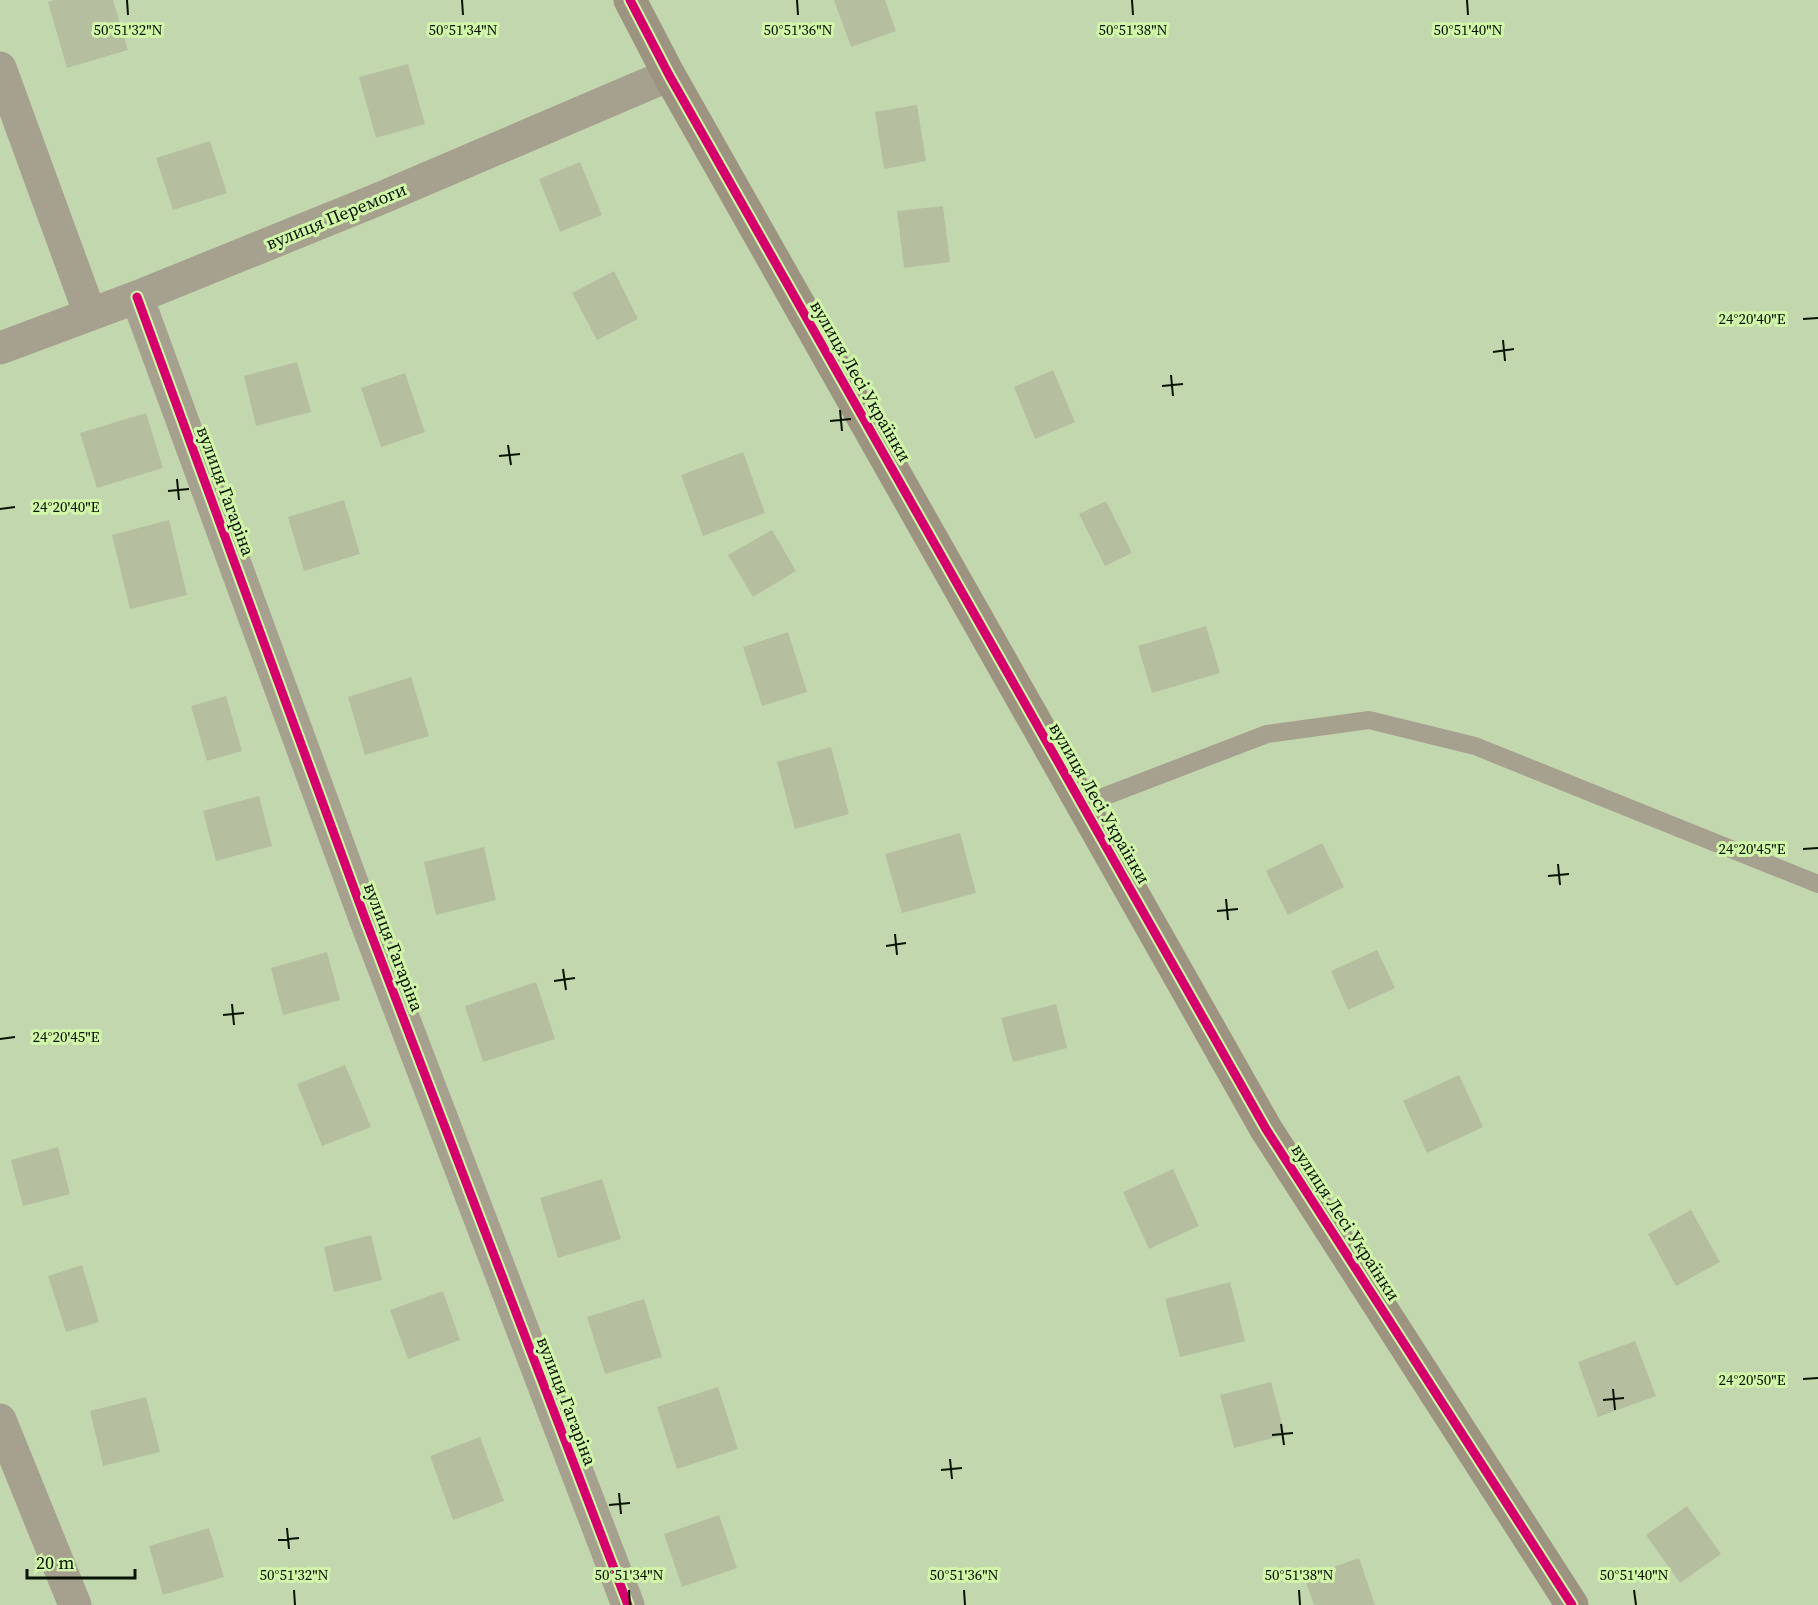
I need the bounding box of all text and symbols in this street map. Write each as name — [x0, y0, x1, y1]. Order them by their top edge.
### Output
text: 50°51'32"N — [93, 19, 163, 40]
text: 50°51'34"N — [428, 19, 498, 40]
text: 50°51'36"N — [763, 19, 833, 40]
text: 50°51'38"N — [1098, 19, 1168, 40]
text: 50°51'40"N — [1433, 19, 1503, 40]
street label: вулиця Перемоги — [262, 176, 410, 256]
street label: вулиця Лесі Українки — [804, 296, 918, 466]
text: 24°20'40"E — [1718, 308, 1786, 329]
street label: вулиця Гагаріна — [191, 423, 261, 560]
text: 24°20'40"E — [32, 496, 100, 517]
street label: вулиця Лесі Українки — [1043, 718, 1157, 888]
text: 24°20'45"E — [1718, 838, 1786, 859]
street label: вулиця Гагаріна — [358, 879, 430, 1016]
text: 24°20'45"E — [32, 1026, 100, 1047]
street label: вулиця Лесі Українки — [1286, 1139, 1406, 1305]
street label: вулиця Гагаріна — [531, 1333, 603, 1470]
text: 24°20'50"E — [1718, 1369, 1786, 1390]
scale bar — [27, 1542, 135, 1580]
text: 20 m — [36, 1550, 74, 1575]
text: 50°51'32"N — [259, 1564, 329, 1585]
text: 50°51'34"N — [594, 1564, 664, 1585]
text: 50°51'36"N — [929, 1564, 999, 1585]
text: 50°51'38"N — [1264, 1564, 1334, 1585]
text: 50°51'40"N — [1599, 1564, 1669, 1585]

